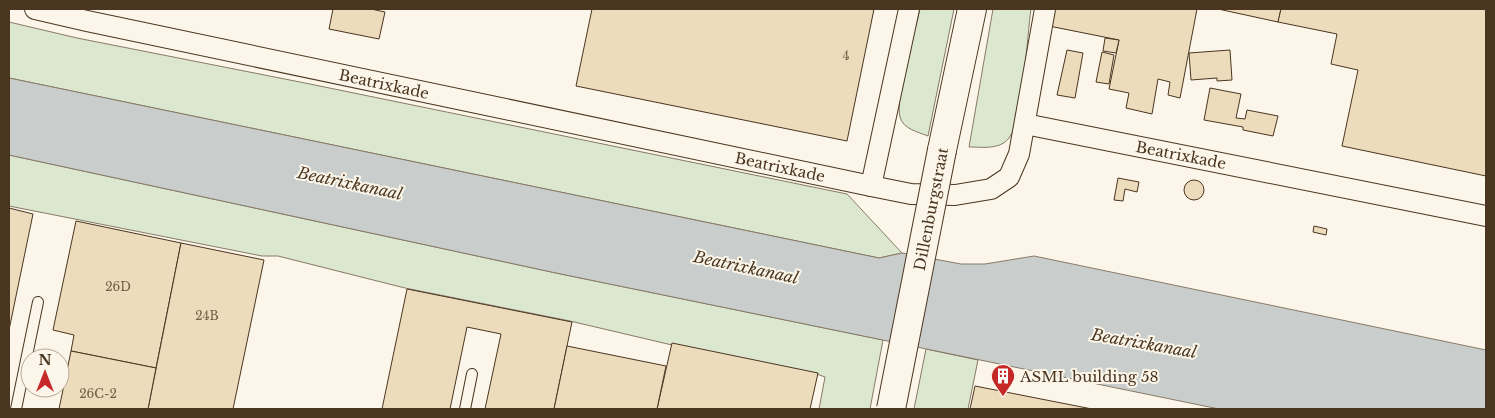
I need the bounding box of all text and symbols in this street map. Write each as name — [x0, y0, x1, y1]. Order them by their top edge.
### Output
house number: 4 — [842, 48, 850, 63]
street label: Beatrixkade — [337, 65, 431, 103]
street label: Beatrixkade — [1134, 137, 1228, 173]
street label: Dillenburgstraat — [910, 146, 952, 272]
street label: Beatrixkade — [733, 148, 827, 186]
water label: Beatrixkanaal — [295, 162, 405, 204]
water label: Beatrixkanaal — [691, 246, 801, 288]
house number: 26D — [105, 279, 131, 294]
house number: 24B — [195, 308, 219, 323]
water label: Beatrixkanaal — [1089, 324, 1199, 362]
north arrow — [20, 348, 70, 398]
text: N — [38, 351, 52, 369]
building icon: ASML building 58 — [990, 363, 1016, 397]
place label: ASML building 58 — [1019, 367, 1159, 386]
house number: 26C-2 — [79, 386, 117, 401]

